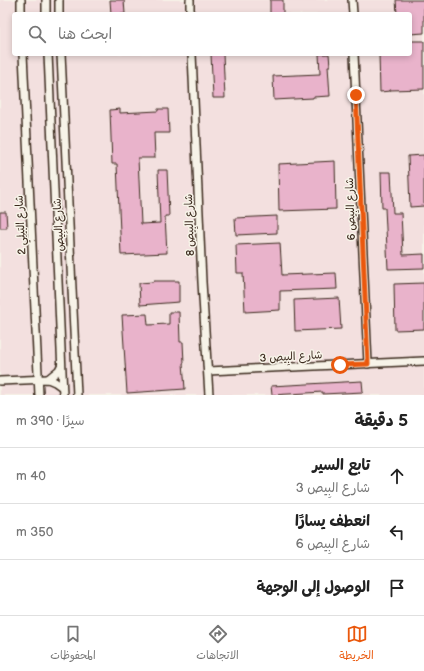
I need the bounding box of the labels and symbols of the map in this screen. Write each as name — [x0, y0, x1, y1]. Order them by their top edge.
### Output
route end — [347, 86, 365, 104]
street label: شارع البِيص 6 — [343, 177, 360, 241]
street label: شارع البِيص 8 — [182, 193, 199, 256]
street label: شارع البَيلِي 2 — [12, 195, 33, 255]
street label: شارع البِيص — [51, 198, 68, 252]
street label: شارع البِيص 3 — [259, 348, 323, 367]
route start — [331, 356, 349, 374]

